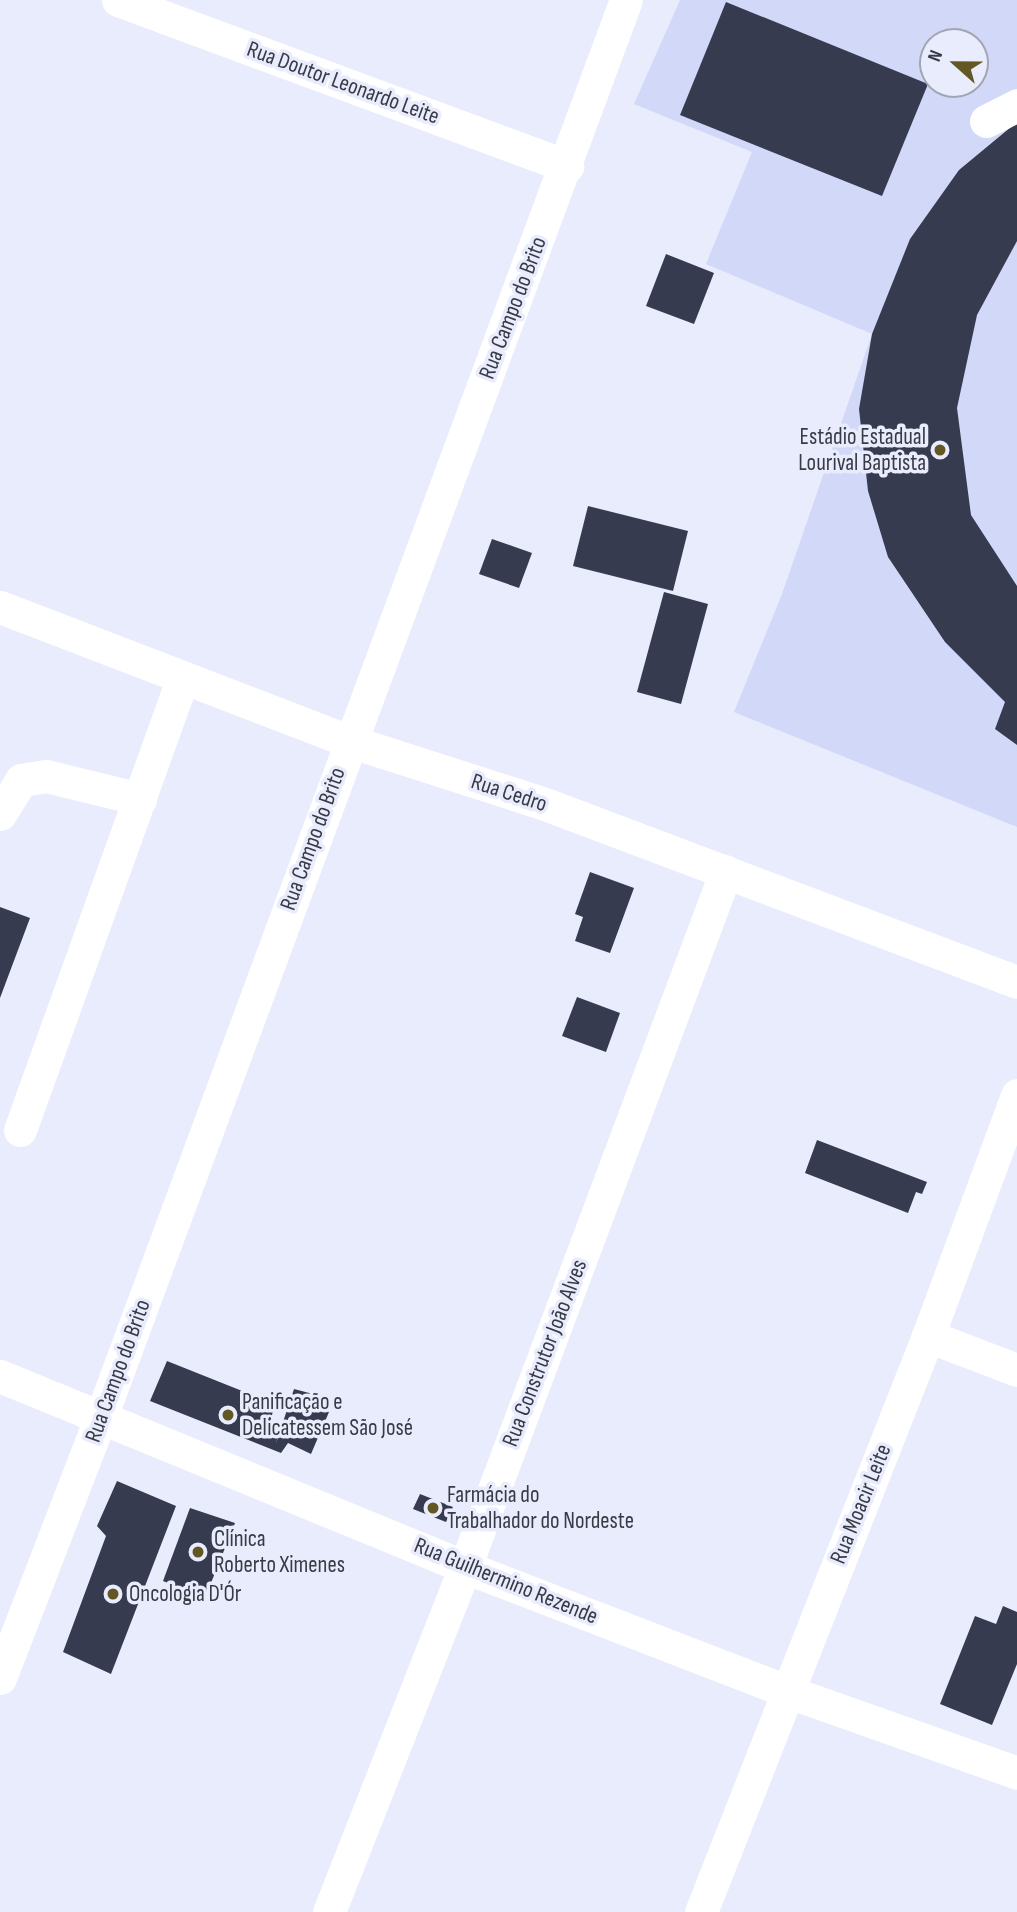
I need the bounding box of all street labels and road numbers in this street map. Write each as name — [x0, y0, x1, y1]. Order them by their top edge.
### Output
street label: Rua Doutor Leonardo Leite — [243, 35, 443, 131]
street label: Rua Campo do Brito — [473, 233, 553, 383]
street label: Rua Campo do Brito — [274, 764, 352, 914]
street label: Rua Cedro — [467, 768, 551, 818]
street label: Rua Construtor João Alves — [497, 1256, 593, 1450]
street label: Rua Campo do Brito — [79, 1296, 157, 1446]
street label: Rua Moacir Leite — [825, 1440, 897, 1568]
street label: Rua Guilhermino Rezende — [410, 1532, 602, 1630]

